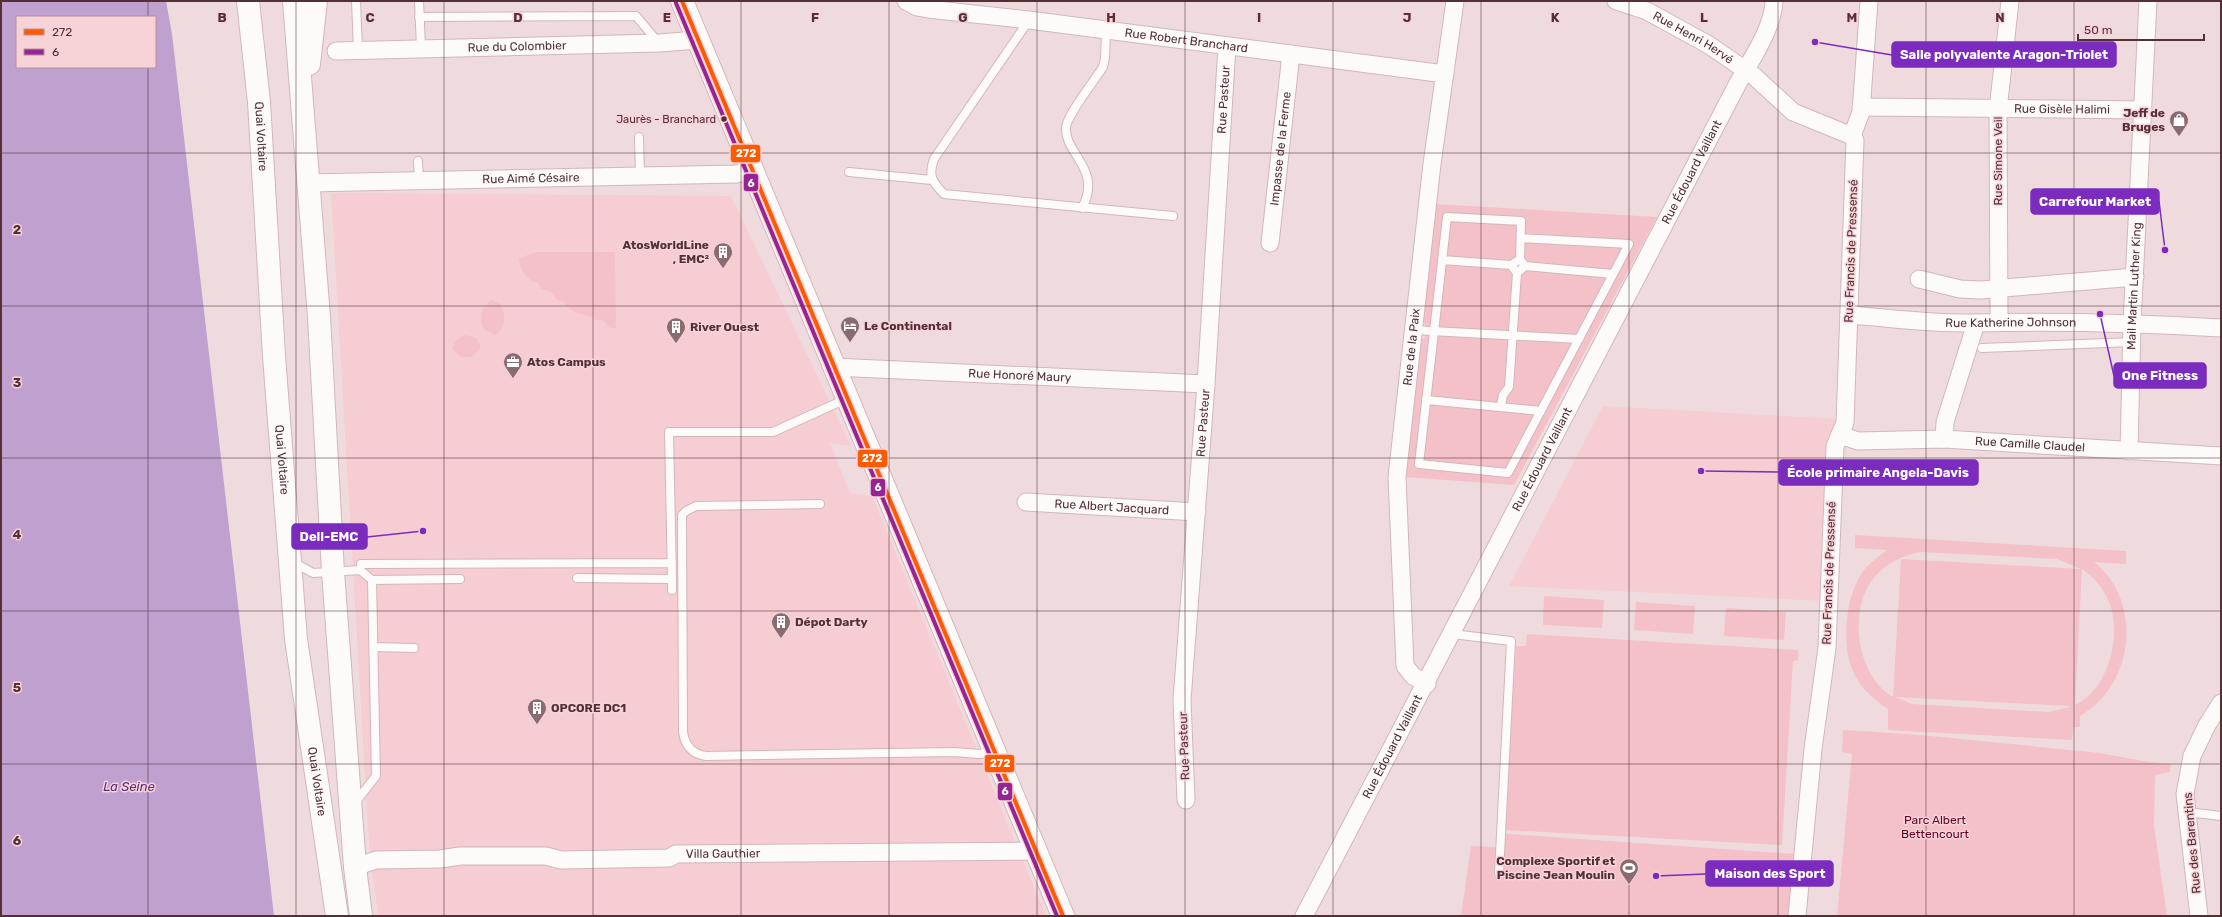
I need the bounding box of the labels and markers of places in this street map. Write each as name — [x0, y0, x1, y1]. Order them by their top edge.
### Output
callout: Salle polyvalente Aragon-Triolet — [1892, 42, 2116, 67]
place label: Jeff de Bruges — [2122, 106, 2165, 134]
shop icon: Jeff de Bruges — [2168, 109, 2190, 137]
place label: Jaurès - Branchard — [616, 113, 716, 126]
marker: Jaurès - Branchard — [719, 114, 729, 124]
callout: Carrefour Market — [2031, 189, 2159, 214]
place label: AtosWorldLine , EMC² — [622, 238, 709, 266]
building icon: AtosWorldLine , EMC² — [712, 241, 734, 269]
hotel icon: Le Continental — [839, 315, 861, 343]
building icon: River Ouest — [665, 316, 687, 344]
place label: Le Continental — [864, 319, 952, 333]
place label: River Ouest — [690, 320, 759, 334]
office icon: Atos Campus — [502, 351, 524, 379]
place label: Atos Campus — [527, 355, 606, 369]
callout: One Fitness — [2114, 363, 2206, 388]
callout: École primaire Angela-Davis — [1779, 460, 1978, 485]
callout: Dell-EMC — [292, 524, 367, 549]
building icon: Dépot Darty — [770, 611, 792, 639]
place label: Dépot Darty — [795, 615, 868, 629]
building icon: OPCORE DC1 — [526, 697, 548, 725]
place label: OPCORE DC1 — [551, 701, 626, 715]
place label: Complexe Sportif et Piscine Jean Moulin — [1496, 854, 1615, 882]
sports icon: Complexe Sportif et Piscine Jean Moulin — [1618, 857, 1640, 885]
callout: Maison des Sport — [1706, 861, 1833, 886]

